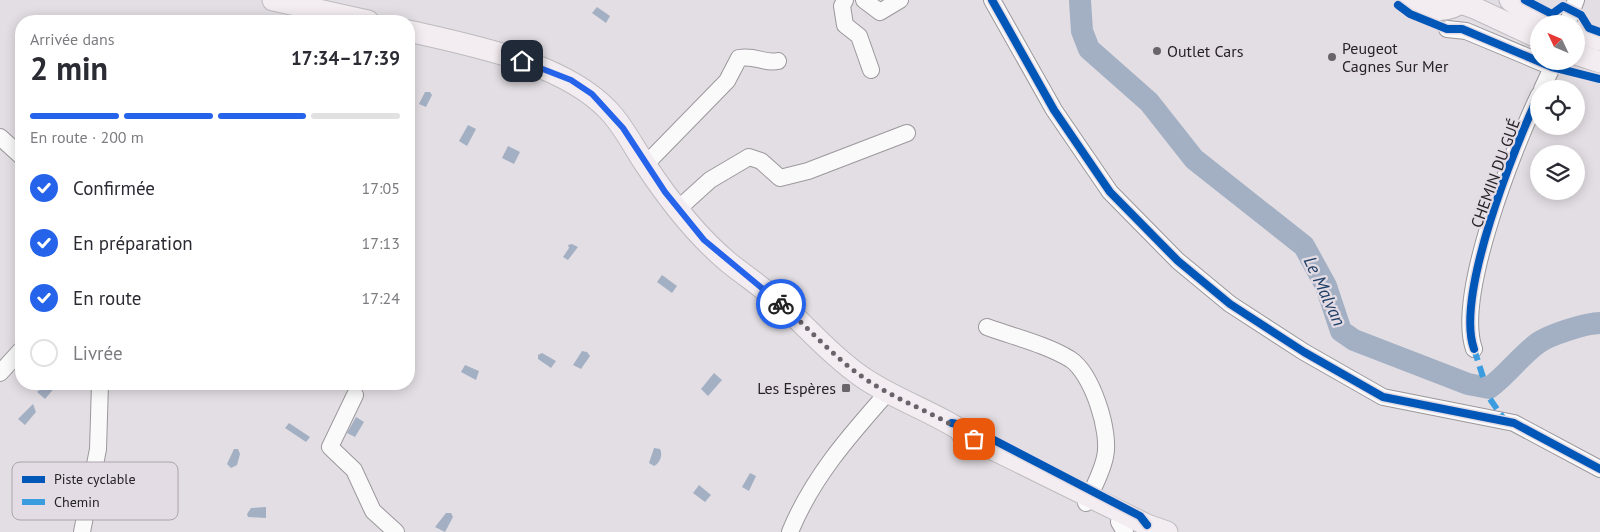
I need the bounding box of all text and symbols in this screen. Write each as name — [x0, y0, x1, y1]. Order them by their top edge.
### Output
north arrow — [1530, 15, 1585, 70]
map controls — [1530, 15, 1585, 200]
text: Arrivée dans — [30, 29, 114, 49]
place label: Peugeot Cagnes Sur Mer — [1342, 38, 1449, 76]
pin — [501, 40, 543, 82]
place label: Outlet Cars — [1167, 41, 1244, 61]
marker: Outlet Cars — [1151, 45, 1163, 57]
text: 17:34–17:39 — [291, 46, 400, 70]
text: 2 min — [30, 47, 108, 89]
icon: home — [508, 47, 536, 75]
marker: Peugeot Cagnes Sur Mer — [1326, 51, 1338, 63]
button: locate — [1530, 80, 1585, 135]
street label: CHEMIN DU GUÉ — [1466, 116, 1524, 230]
text: En route · 200 m — [30, 127, 144, 147]
button: layers — [1530, 145, 1585, 200]
icon: check — [30, 174, 58, 202]
text: Confirmée — [73, 176, 155, 200]
text: 17:05 — [362, 178, 400, 198]
icon: check — [30, 229, 58, 257]
text: En préparation — [73, 231, 193, 255]
text: 17:13 — [362, 233, 400, 253]
water label: Le Malvan — [1299, 252, 1351, 330]
courier — [756, 279, 806, 329]
icon: check — [30, 284, 58, 312]
text: En route — [73, 286, 141, 310]
text: 17:24 — [362, 288, 400, 308]
icon: bike — [767, 290, 795, 318]
text: Livrée — [73, 341, 123, 365]
place label: Les Espères — [757, 378, 836, 398]
marker: Les Espères — [840, 382, 852, 394]
pin — [953, 418, 995, 460]
icon: bag — [960, 425, 988, 453]
legend — [12, 462, 178, 520]
text: Piste cyclable — [54, 470, 136, 488]
text: Chemin — [54, 493, 100, 511]

